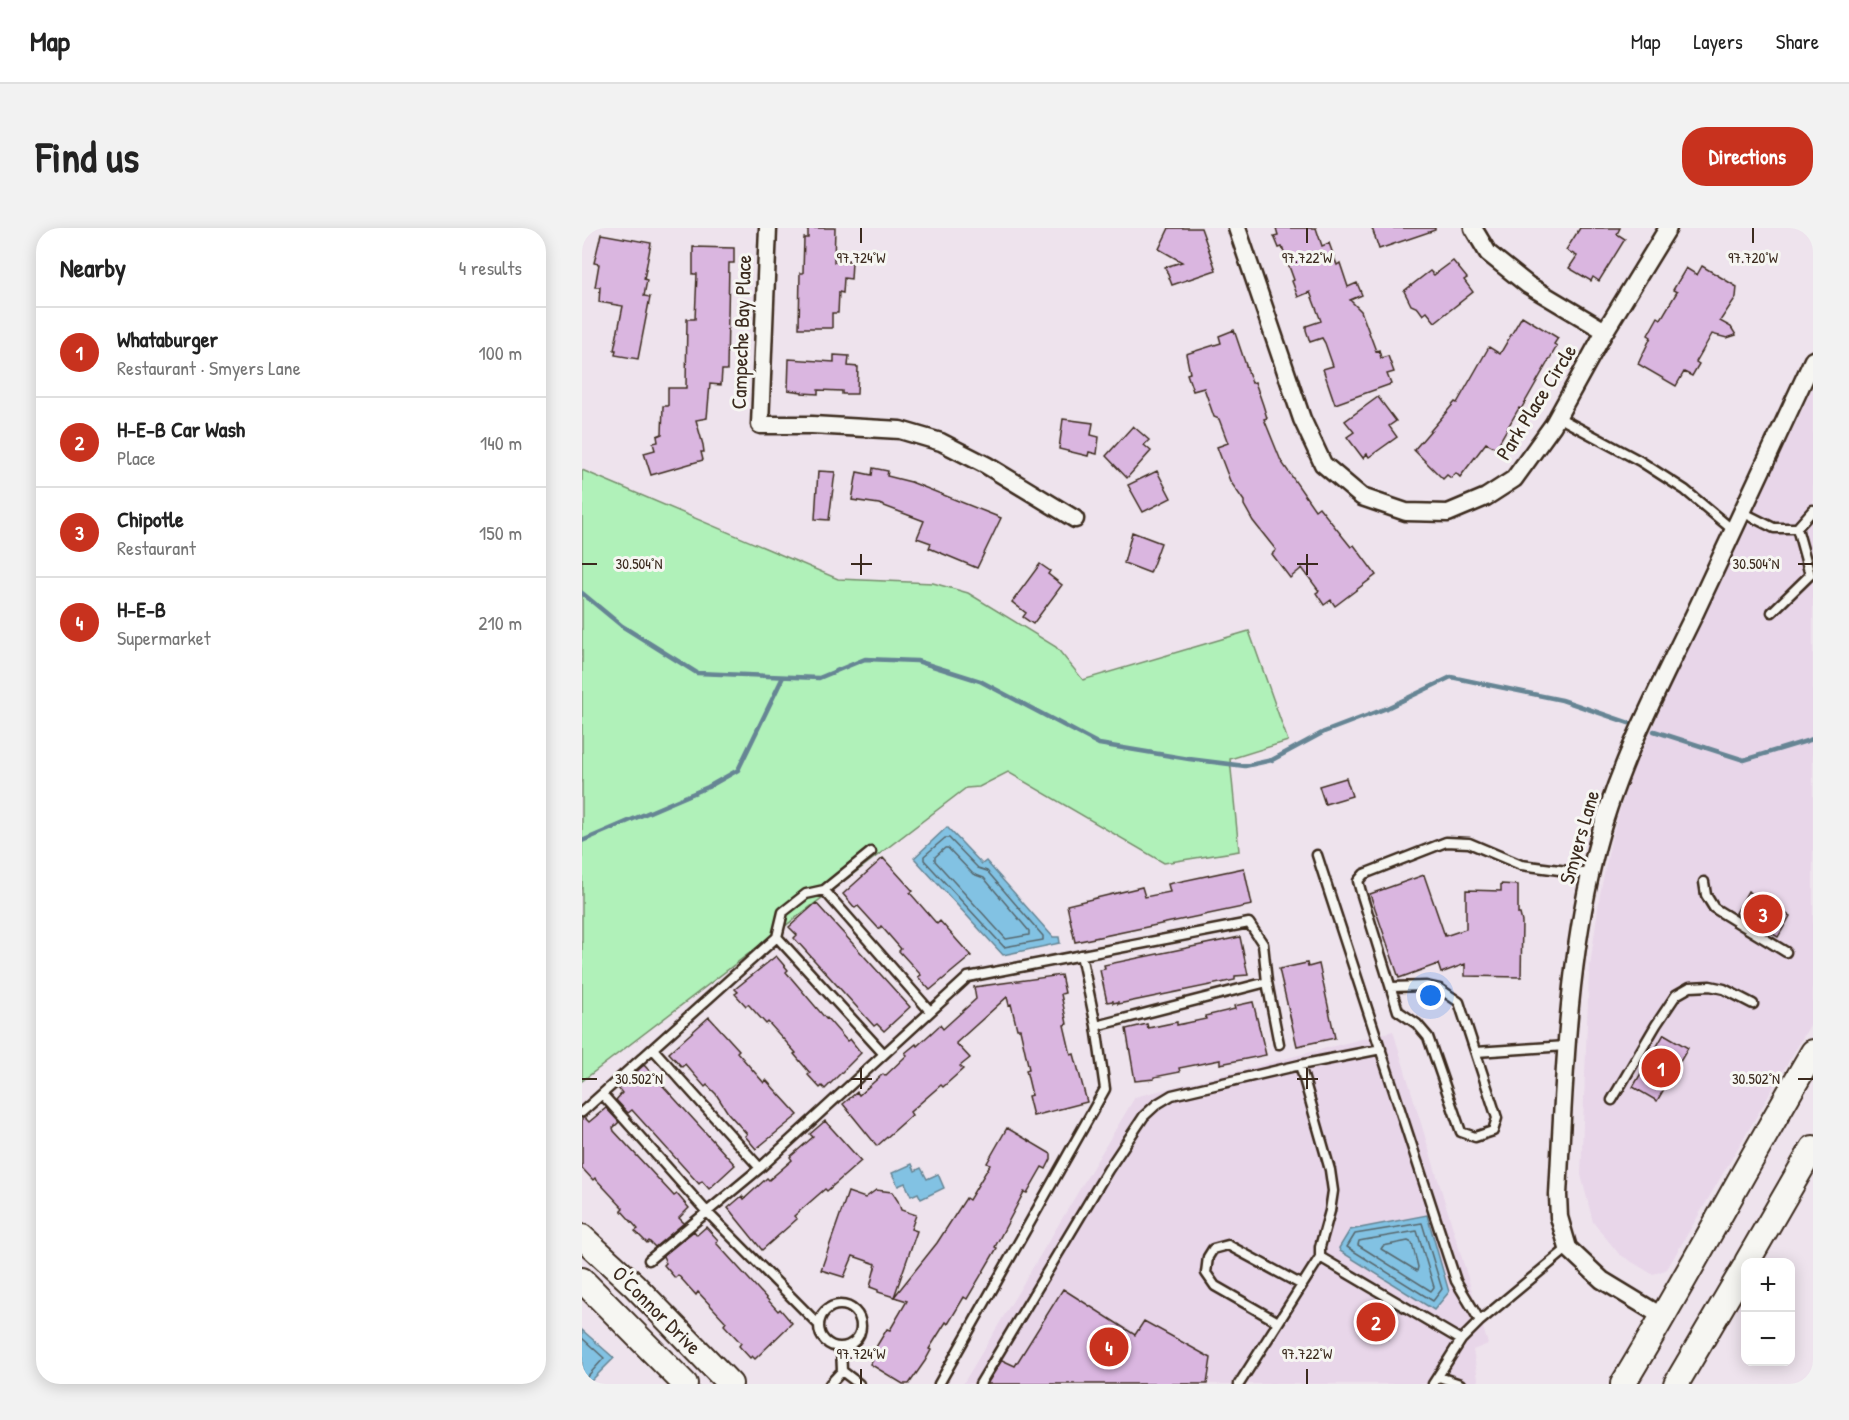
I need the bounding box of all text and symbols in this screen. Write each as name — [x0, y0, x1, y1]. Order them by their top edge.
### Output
text: Map — [30, 22, 70, 60]
text: Map — [1631, 27, 1660, 56]
text: Layers — [1693, 27, 1743, 56]
text: Share — [1776, 27, 1819, 56]
button: Directions — [1682, 127, 1813, 186]
text: Find us — [36, 128, 139, 185]
text: 97.724°W — [837, 247, 886, 268]
text: 97.722°W — [1282, 247, 1333, 268]
text: 97.720°W — [1728, 247, 1779, 268]
text: Nearby — [60, 250, 126, 285]
text: 4 results — [459, 254, 522, 281]
street label: Campeche Bay Place — [724, 254, 758, 410]
text: Whataburger — [117, 324, 218, 354]
text: 1 — [76, 339, 83, 366]
text: 100 m — [479, 339, 522, 366]
street label: Park Place Circle — [1489, 339, 1583, 465]
text: Restaurant · Smyers Lane — [117, 354, 301, 381]
text: H-E-B Car Wash — [117, 414, 245, 444]
text: 2 — [75, 429, 84, 456]
text: 140 m — [480, 429, 522, 456]
text: Place — [117, 444, 156, 471]
text: Chipotle — [117, 504, 184, 534]
text: 3 — [75, 519, 84, 546]
text: 150 m — [479, 519, 522, 546]
text: Restaurant — [117, 534, 196, 561]
text: 30.504°N — [616, 553, 662, 574]
text: 30.504°N — [1733, 553, 1779, 574]
text: H-E-B — [117, 594, 166, 624]
text: 4 — [76, 609, 83, 636]
text: 210 m — [478, 609, 522, 636]
text: Supermarket — [117, 624, 211, 651]
street label: Smyers Lane — [1552, 787, 1606, 887]
pin: 3 — [1744, 892, 1782, 936]
your location — [1416, 981, 1445, 1010]
pin: 1 — [1642, 1046, 1680, 1090]
text: 30.502°N — [615, 1068, 663, 1089]
text: 30.502°N — [1732, 1068, 1780, 1089]
map controls — [1741, 1258, 1795, 1366]
button: + — [1741, 1258, 1795, 1312]
street label: O'Connor Drive — [606, 1259, 708, 1361]
pin: 2 — [1356, 1300, 1396, 1344]
button: − — [1741, 1312, 1795, 1366]
pin: 4 — [1090, 1324, 1128, 1370]
text: 97.724°W — [837, 1343, 886, 1364]
text: 97.722°W — [1282, 1343, 1333, 1364]

